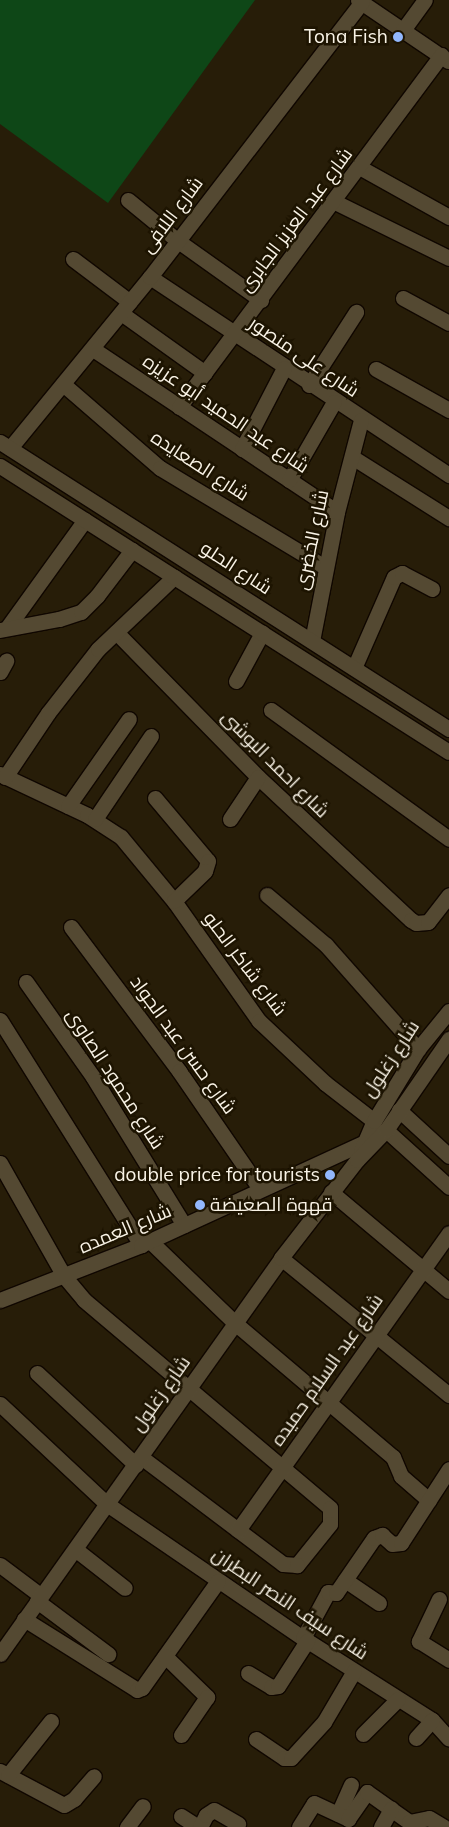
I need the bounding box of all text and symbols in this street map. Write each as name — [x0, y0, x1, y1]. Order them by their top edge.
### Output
place label: Tona Fish — [304, 26, 388, 48]
marker: Tona Fish — [392, 31, 404, 43]
street label: شارع عبد العزيز الجابرى — [234, 144, 358, 296]
street label: شارع اللافى — [136, 172, 208, 258]
street label: شارع على منصور — [245, 312, 363, 402]
street label: شارع عبد الحميد أبو عزيزه — [139, 350, 313, 478]
street label: شارع الصعايده — [147, 426, 253, 506]
street label: شارع الخضرى — [290, 488, 334, 592]
street label: شارع الحلو — [196, 537, 276, 599]
street label: شارع احمد البوشى — [216, 705, 334, 823]
street label: شارع شاكر الحلو — [199, 908, 291, 1020]
street label: شارع حسن عبد الجواد — [125, 971, 241, 1119]
street label: شارع محمود الصاوى — [61, 1004, 169, 1154]
street label: شارع زغلول — [358, 1016, 424, 1102]
place label: double price for tourists — [114, 1164, 320, 1186]
marker: double price for tourists — [324, 1169, 336, 1181]
place label: قهوة الصعيضة — [210, 1194, 333, 1216]
street label: شارع العمده — [75, 1199, 175, 1259]
marker: قهوة الصعيضة — [194, 1199, 206, 1211]
street label: شارع عبد السلام حميده — [266, 1290, 388, 1450]
street label: شارع زغلول — [127, 1352, 195, 1436]
street label: شارع سيف النصر البطران — [207, 1543, 373, 1665]

